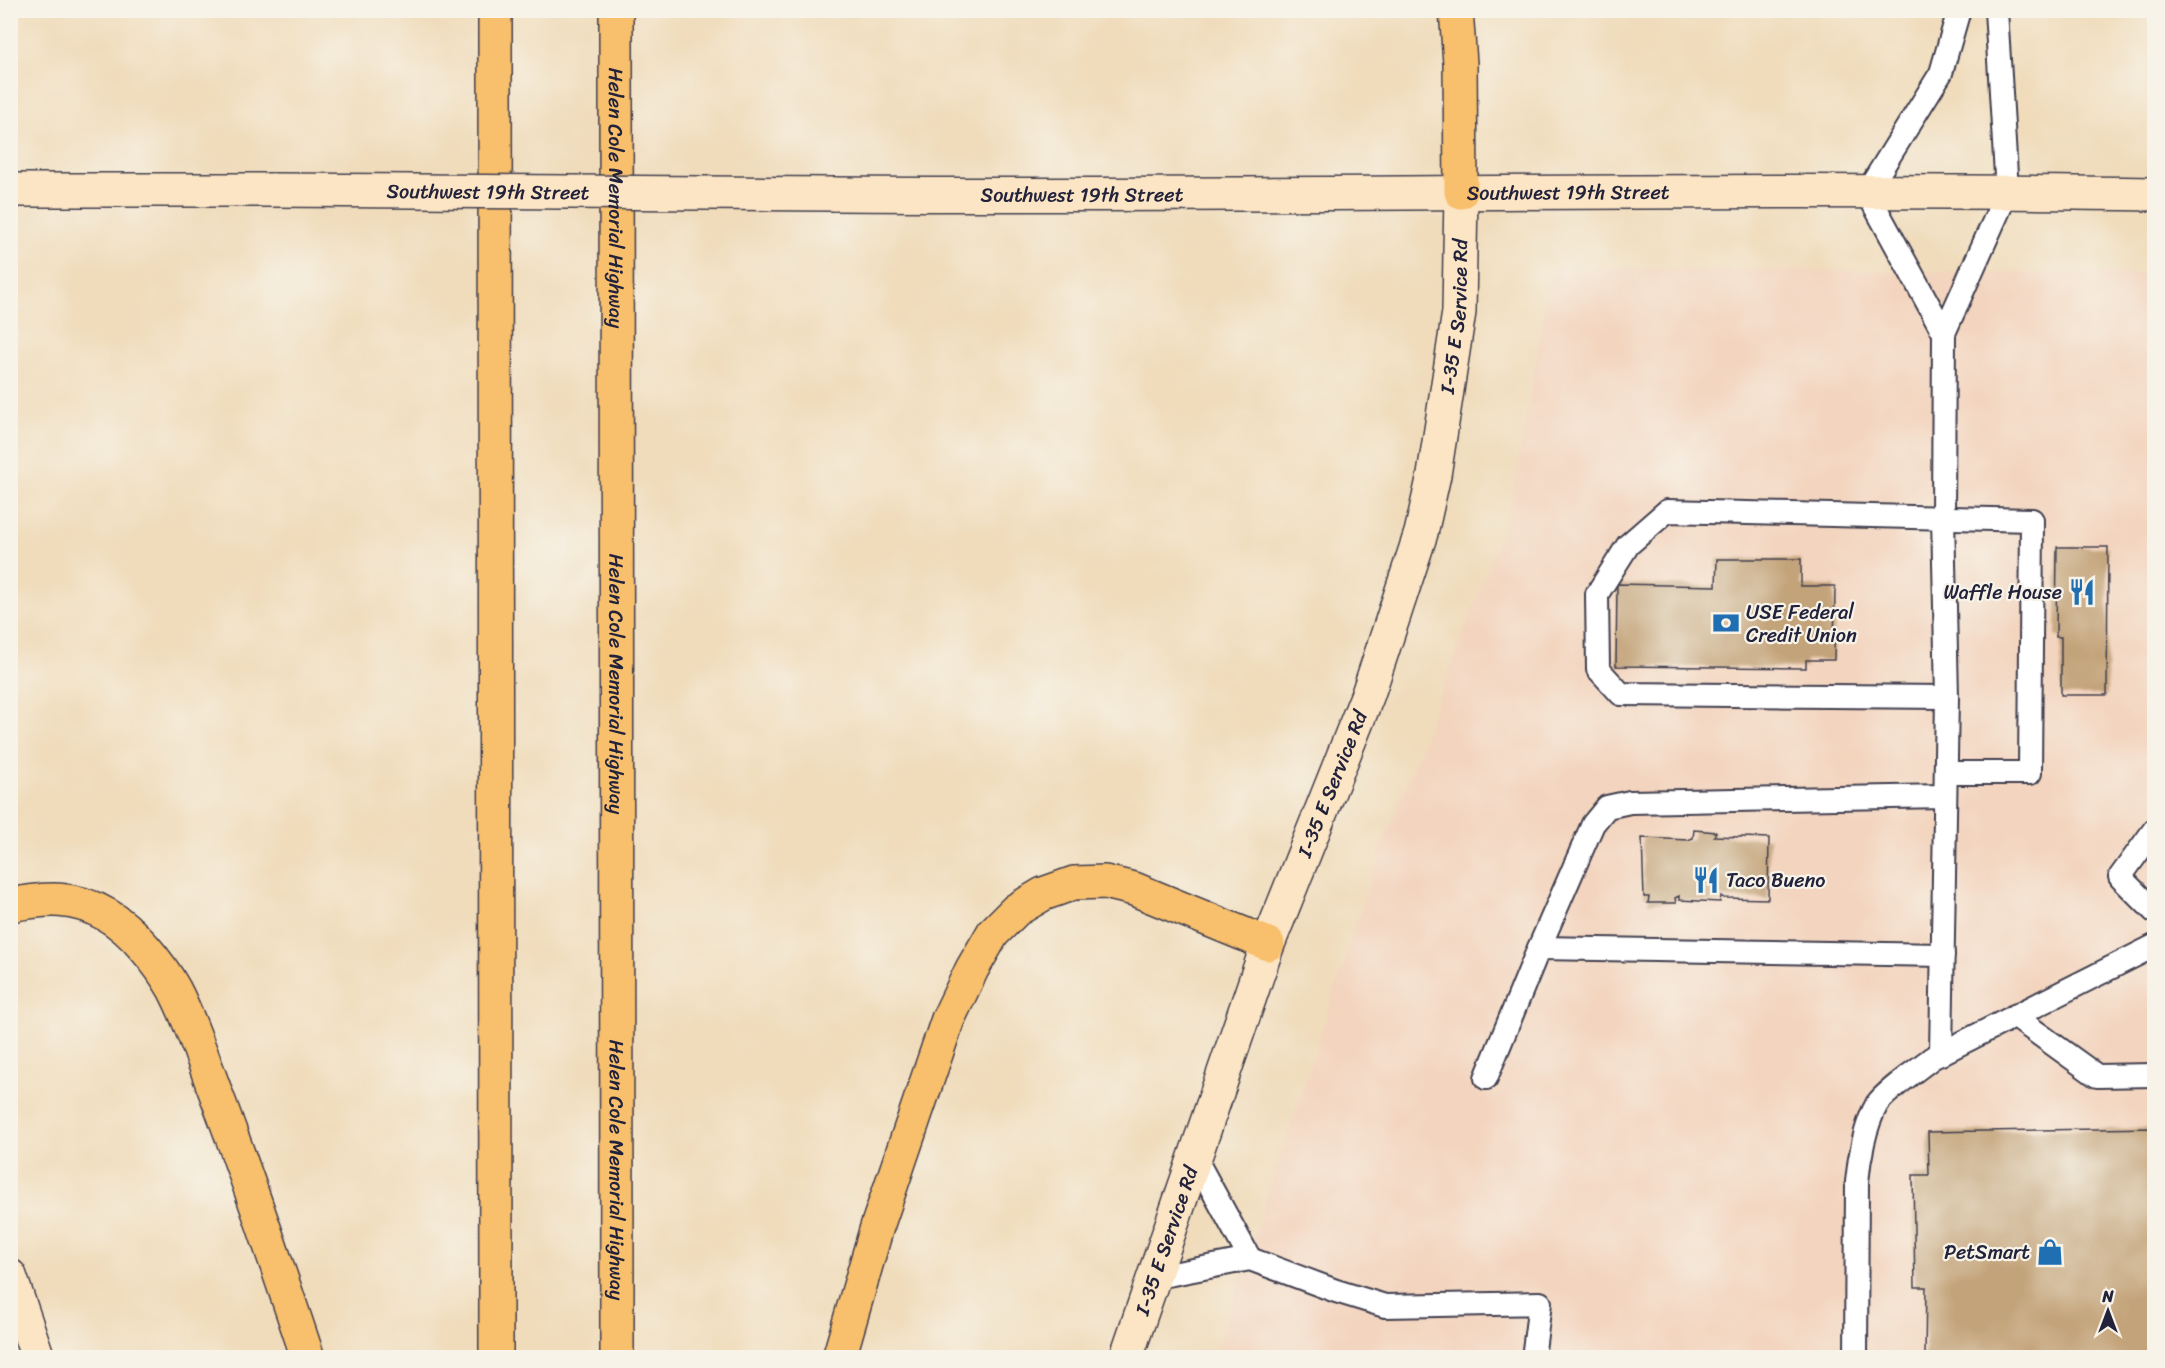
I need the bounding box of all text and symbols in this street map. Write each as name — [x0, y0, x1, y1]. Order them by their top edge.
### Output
street label: Helen Cole Memorial Highway — [599, 67, 634, 329]
street label: Southwest 19th Street — [386, 173, 590, 210]
street label: Southwest 19th Street — [1467, 174, 1670, 210]
street label: Southwest 19th Street — [981, 177, 1184, 212]
street label: I-35 E Service Rd — [1429, 237, 1478, 397]
street label: Helen Cole Memorial Highway — [599, 553, 634, 815]
place label: Waffle House — [1943, 575, 2062, 610]
restaurant icon: Waffle House — [2067, 577, 2097, 607]
place label: USE Federal Credit Union — [1746, 595, 1857, 653]
bank icon: USE Federal Credit Union — [1711, 608, 1741, 638]
street label: I-35 E Service Rd — [1287, 704, 1378, 864]
place label: Taco Bueno — [1726, 863, 1825, 898]
restaurant icon: Taco Bueno — [1691, 865, 1721, 895]
street label: Helen Cole Memorial Highway — [599, 1039, 634, 1301]
street label: I-35 E Service Rd — [1124, 1160, 1208, 1321]
place label: PetSmart — [1944, 1235, 2030, 1270]
shop icon: PetSmart — [2035, 1237, 2065, 1267]
north arrow — [2078, 1281, 2138, 1341]
text: N — [2101, 1282, 2114, 1311]

